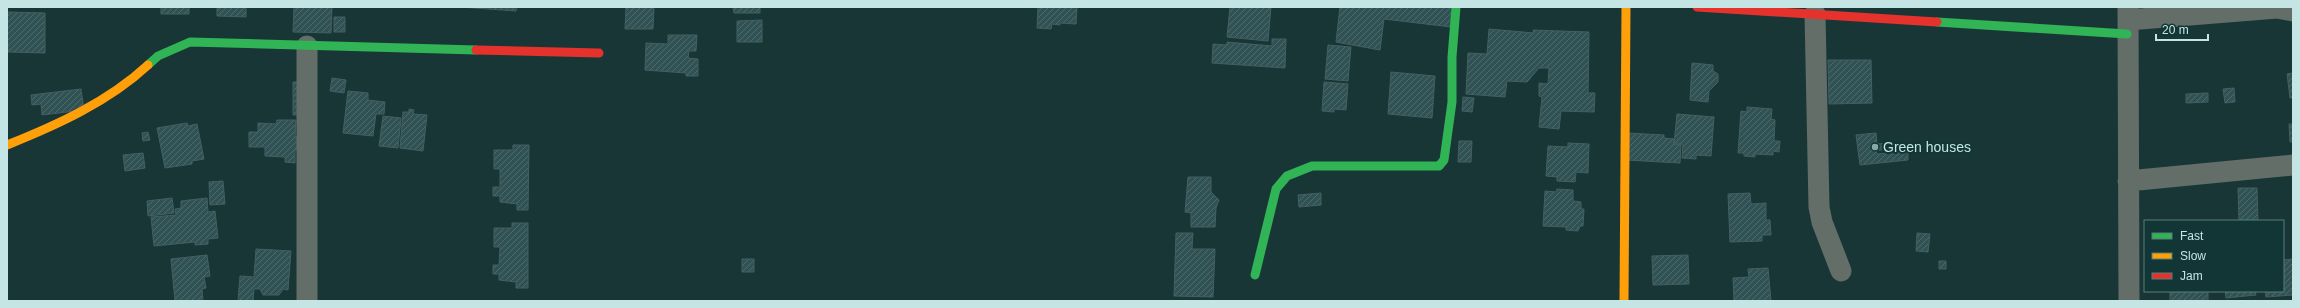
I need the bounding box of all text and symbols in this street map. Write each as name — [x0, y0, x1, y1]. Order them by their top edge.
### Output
scale bar — [2156, 16, 2208, 42]
text: 20 m — [2162, 23, 2189, 37]
place label: Green houses — [1883, 139, 1971, 155]
marker: Green houses — [1870, 142, 1880, 152]
legend — [2144, 220, 2284, 292]
text: Fast — [2180, 229, 2204, 243]
text: Slow — [2180, 249, 2206, 263]
text: Jam — [2180, 269, 2203, 283]

